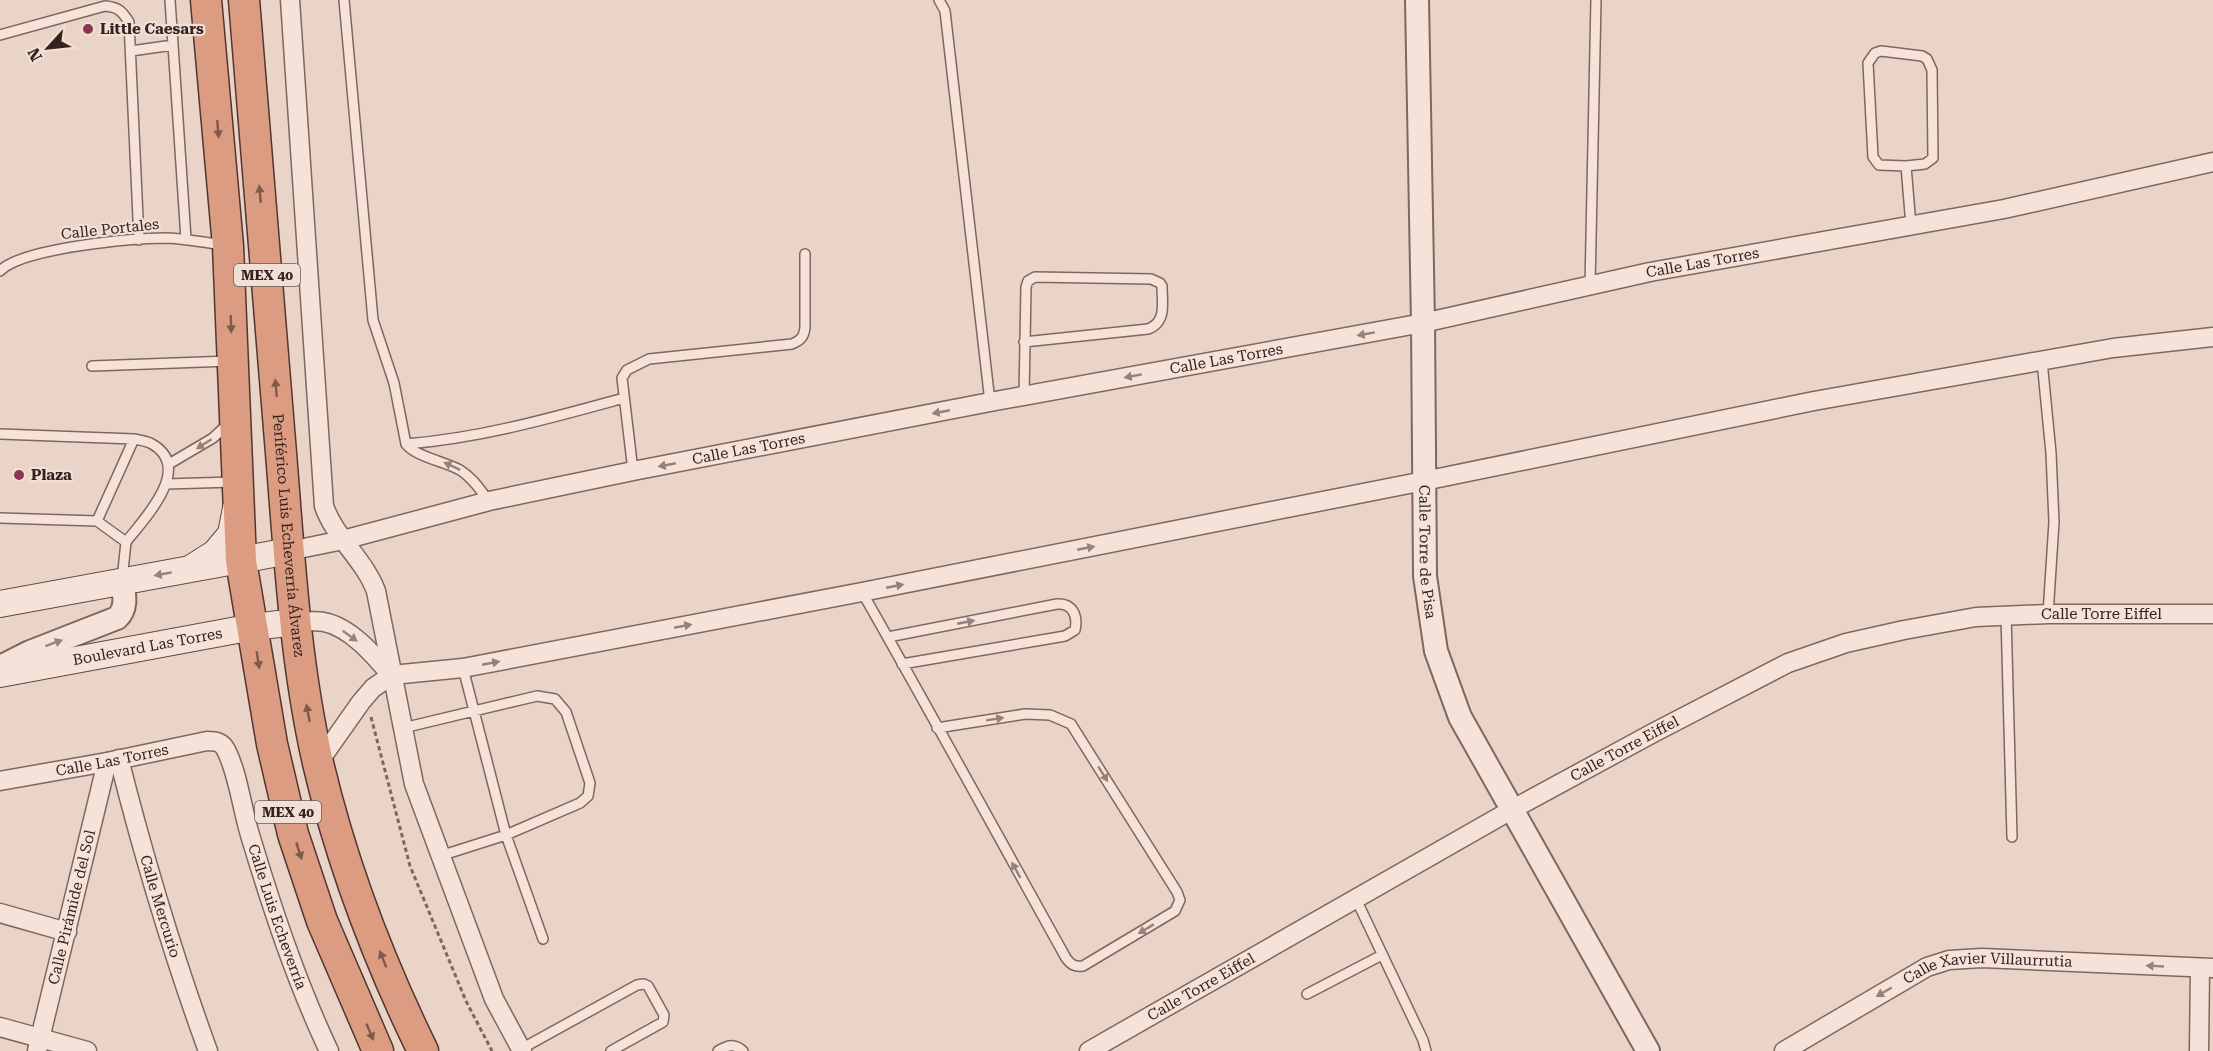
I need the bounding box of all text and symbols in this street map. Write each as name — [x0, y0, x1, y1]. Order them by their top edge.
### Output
north arrow — [18, 18, 78, 78]
place label: Little Caesars — [100, 20, 204, 38]
marker: Little Caesars — [81, 22, 95, 36]
text: N — [24, 45, 46, 64]
one-way arrow — [213, 120, 222, 139]
one-way arrow — [255, 184, 265, 203]
street label: Calle Portales — [60, 215, 160, 243]
street label: Calle Las Torres — [1644, 244, 1760, 282]
road number: MEX 40 — [234, 264, 300, 286]
one-way arrow — [226, 314, 236, 333]
one-way arrow — [1356, 330, 1375, 339]
street label: Calle Las Torres — [1168, 340, 1284, 378]
one-way arrow — [1123, 372, 1142, 381]
one-way arrow — [271, 378, 281, 397]
one-way arrow — [931, 408, 950, 417]
street label: Periférico Luis Echeverría Álvarez — [269, 413, 308, 658]
street label: Calle Las Torres — [691, 429, 807, 468]
one-way arrow — [196, 439, 212, 450]
one-way arrow — [657, 461, 676, 470]
one-way arrow — [443, 462, 460, 471]
place label: Plaza — [31, 466, 72, 484]
marker: Plaza — [12, 468, 26, 482]
street label: Calle Torre de Pisa — [1415, 485, 1440, 620]
one-way arrow — [1077, 543, 1096, 552]
one-way arrow — [153, 569, 172, 578]
one-way arrow — [886, 581, 905, 590]
street label: Calle Torre Eiffel — [2041, 605, 2162, 623]
one-way arrow — [956, 617, 975, 626]
one-way arrow — [674, 621, 693, 630]
street label: Boulevard Las Torres — [71, 624, 224, 669]
one-way arrow — [341, 630, 357, 642]
one-way arrow — [45, 638, 63, 648]
one-way arrow — [254, 651, 263, 670]
one-way arrow — [482, 658, 501, 667]
one-way arrow — [304, 703, 313, 722]
street label: Calle Torre Eiffel — [1567, 712, 1682, 785]
one-way arrow — [986, 714, 1005, 723]
street label: Calle Las Torres — [54, 740, 170, 780]
one-way arrow — [1097, 765, 1108, 782]
road number: MEX 40 — [255, 801, 321, 823]
street label: Calle Pirámide del Sol — [44, 828, 99, 986]
street label: Calle Luis Echeverría — [244, 842, 311, 992]
one-way arrow — [294, 842, 304, 860]
street label: Calle Mercurio — [136, 853, 184, 960]
one-way arrow — [1011, 861, 1021, 878]
one-way arrow — [1138, 923, 1154, 934]
street label: Calle Torre Eiffel — [1144, 949, 1258, 1025]
street label: Calle Xavier Villaurrutia — [1900, 949, 2073, 988]
one-way arrow — [378, 950, 387, 968]
one-way arrow — [2145, 961, 2164, 970]
one-way arrow — [1876, 987, 1892, 998]
one-way arrow — [366, 1023, 375, 1041]

